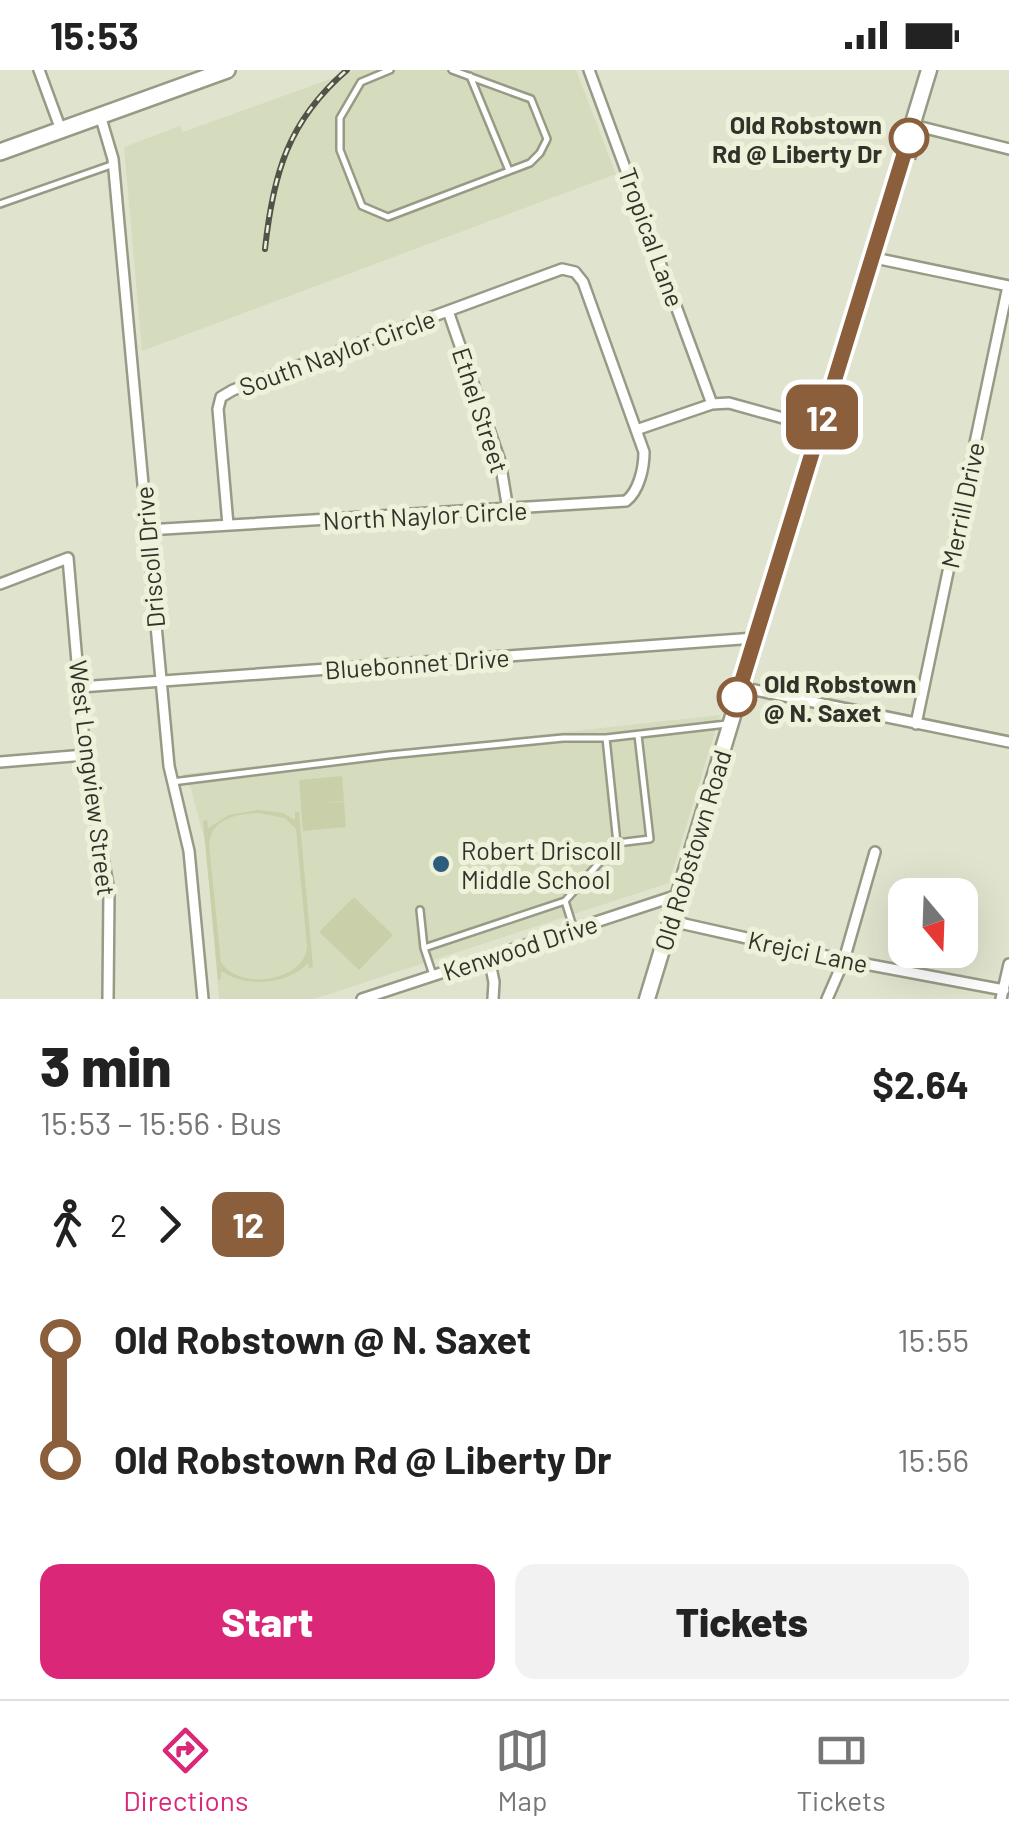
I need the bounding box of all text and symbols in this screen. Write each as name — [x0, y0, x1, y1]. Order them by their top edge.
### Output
text: 15:53 — [50, 12, 139, 58]
place label: Old Robstown Rd @ Liberty Dr — [712, 109, 882, 168]
marker: Old Robstown Rd @ Liberty Dr — [890, 119, 928, 157]
street label: Tropical Lane — [613, 163, 691, 311]
street label: South Naylor Circle — [235, 303, 439, 401]
street label: Ethel Street — [447, 344, 515, 476]
line badge: 12 — [777, 384, 867, 450]
text: 12 — [806, 396, 838, 438]
street label: Merrill Drive — [934, 439, 990, 571]
street label: Driscoll Drive — [128, 485, 170, 629]
street label: North Naylor Circle — [322, 495, 528, 535]
street label: Bluebonnet Drive — [324, 642, 510, 684]
street label: West Longview Street — [64, 658, 122, 898]
place label: Old Robstown @ N. Saxet — [764, 668, 916, 727]
marker: Old Robstown @ N. Saxet — [718, 678, 756, 716]
street label: Old Robstown Road — [647, 746, 737, 954]
place label: Robert Driscoll Middle School — [461, 835, 621, 894]
marker: Robert Driscoll Middle School — [430, 853, 452, 875]
north arrow — [888, 878, 978, 968]
map controls — [888, 878, 978, 968]
street label: Kenwood Drive — [439, 908, 601, 986]
street label: Krejci Lane — [745, 924, 871, 978]
text: 3 min — [40, 1032, 172, 1098]
text: $2.64 — [872, 1061, 969, 1107]
text: 15:53 – 15:56 · Bus — [40, 1103, 282, 1141]
icon: walk — [40, 1197, 95, 1252]
icon: forward — [142, 1197, 197, 1252]
text: 12 — [232, 1203, 264, 1245]
text: 2 — [110, 1205, 127, 1243]
text: Old Robstown @ N. Saxet — [114, 1316, 531, 1362]
text: 15:55 — [898, 1320, 969, 1358]
text: Old Robstown Rd @ Liberty Dr — [114, 1436, 612, 1482]
text: 15:56 — [898, 1440, 969, 1478]
button: Start — [40, 1564, 495, 1679]
button: Tickets — [515, 1564, 969, 1679]
tab: Directions — [123, 1723, 248, 1817]
tab: Map — [495, 1723, 550, 1817]
tab: Tickets — [797, 1723, 886, 1817]

